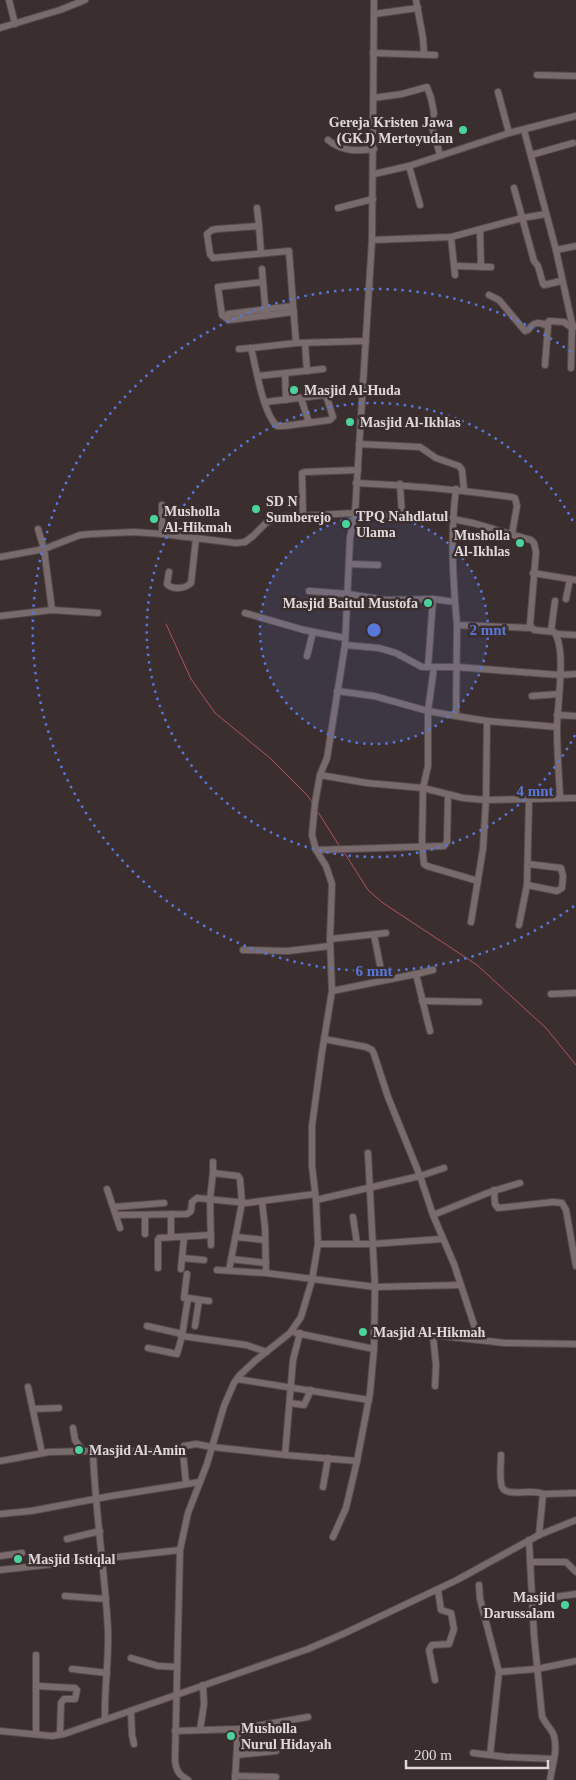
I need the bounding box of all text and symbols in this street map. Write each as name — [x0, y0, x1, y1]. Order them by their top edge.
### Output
place label: Gereja Kristen Jawa (GKJ) Mertoyudan — [329, 115, 453, 147]
marker: Gereja Kristen Jawa (GKJ) Mertoyudan — [457, 124, 469, 136]
place label: Masjid Al-Huda — [304, 383, 401, 398]
marker: Masjid Al-Huda — [288, 384, 300, 396]
place label: Masjid Al-Ikhlas — [360, 415, 461, 430]
marker: Masjid Al-Ikhlas — [344, 416, 356, 428]
place label: SD N Sumberejo — [266, 494, 331, 525]
marker: SD N Sumberejo — [250, 503, 262, 515]
place label: Musholla Al-Hikmah — [164, 504, 232, 535]
place label: TPQ Nahdlatul Ulama — [356, 509, 448, 540]
marker: Musholla Al-Hikmah — [148, 513, 160, 525]
marker: TPQ Nahdlatul Ulama — [340, 518, 352, 530]
place label: Musholla Al-Ikhlas — [454, 528, 511, 559]
marker: Musholla Al-Ikhlas — [514, 537, 526, 549]
place label: Masjid Baitul Mustofa — [283, 596, 418, 611]
marker: Masjid Baitul Mustofa — [422, 597, 434, 609]
centre of rings — [365, 621, 383, 639]
text: 2 mnt — [469, 622, 507, 638]
text: 4 mnt — [516, 783, 554, 799]
text: 6 mnt — [355, 963, 393, 979]
place label: Masjid Al-Hikmah — [373, 1325, 486, 1340]
marker: Masjid Al-Hikmah — [357, 1326, 369, 1338]
place label: Masjid Al-Amin — [89, 1443, 186, 1458]
marker: Masjid Al-Amin — [73, 1444, 85, 1456]
place label: Masjid Istiqlal — [28, 1552, 116, 1567]
marker: Masjid Istiqlal — [12, 1553, 24, 1565]
place label: Masjid Darussalam — [483, 1590, 555, 1621]
marker: Masjid Darussalam — [559, 1599, 571, 1611]
place label: Musholla Nurul Hidayah — [241, 1721, 332, 1752]
marker: Musholla Nurul Hidayah — [225, 1730, 237, 1742]
scale bar — [406, 1738, 548, 1770]
text: 200 m — [414, 1747, 452, 1763]

